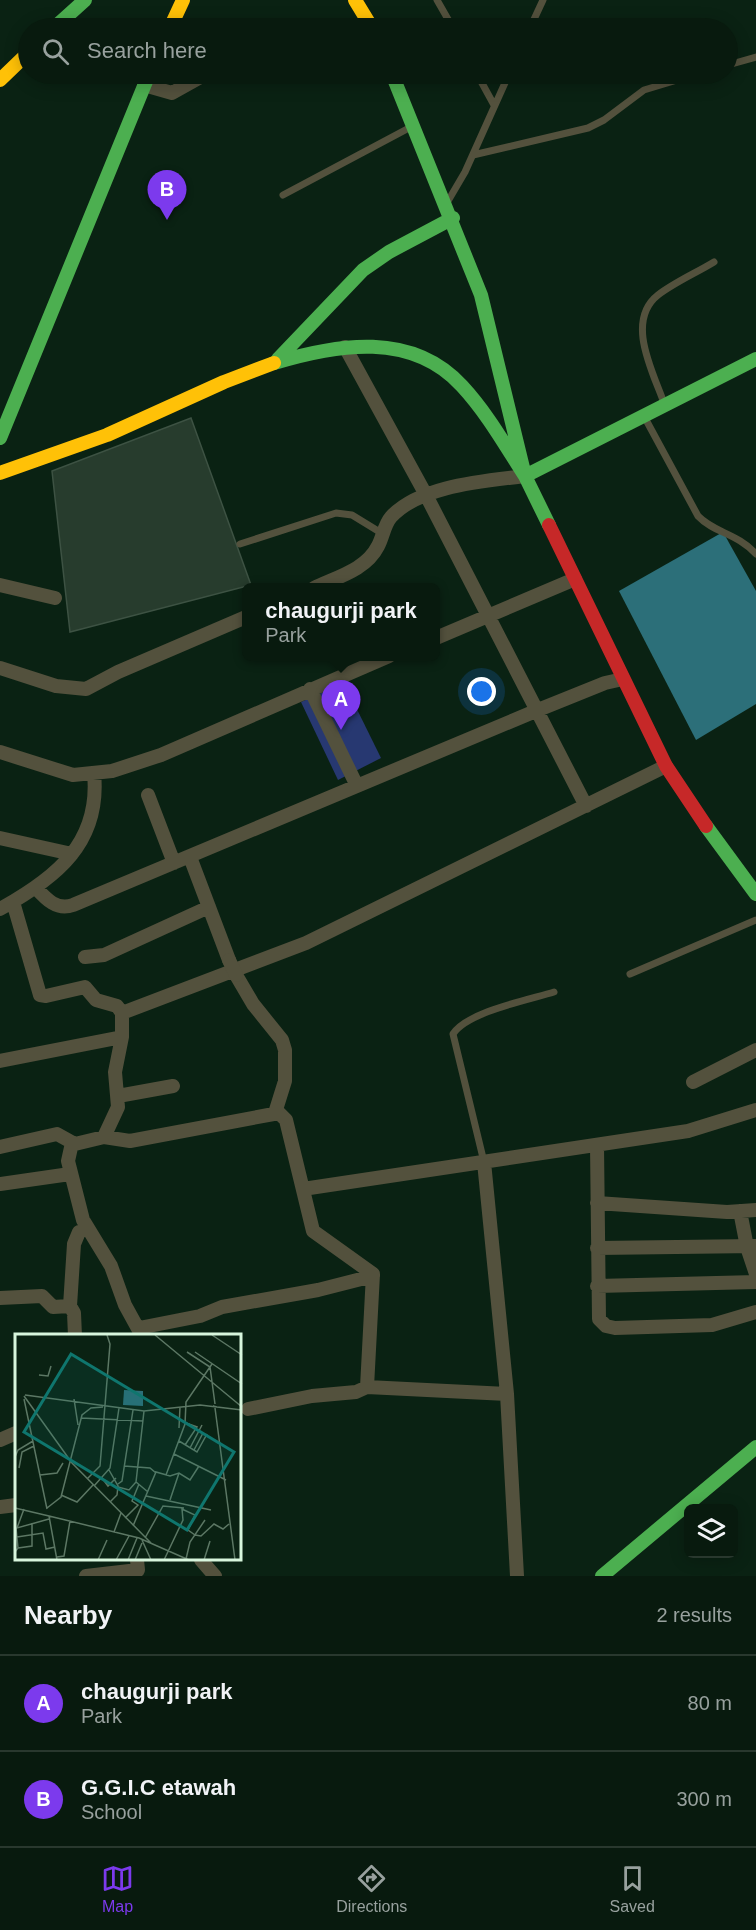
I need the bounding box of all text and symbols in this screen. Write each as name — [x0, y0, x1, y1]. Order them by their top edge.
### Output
search box — [18, 18, 738, 84]
icon: search — [39, 35, 72, 68]
text: Search here — [87, 38, 207, 63]
pin: B — [148, 170, 186, 220]
popup — [242, 583, 440, 661]
text: chaugurji park — [265, 598, 417, 623]
text: Park — [265, 624, 306, 646]
your location — [467, 677, 496, 706]
pin: A — [322, 680, 360, 730]
inset map — [15, 1334, 242, 1561]
map controls — [684, 1504, 738, 1558]
button: layers — [684, 1504, 738, 1558]
text: Nearby — [24, 1600, 112, 1630]
text: 2 results — [656, 1604, 732, 1626]
text: chaugurji park — [81, 1679, 233, 1704]
text: A — [36, 1692, 51, 1714]
text: 80 m — [688, 1692, 732, 1714]
text: Park — [81, 1705, 122, 1727]
text: G.G.I.C etawah — [81, 1775, 236, 1800]
text: B — [36, 1788, 51, 1810]
text: 300 m — [676, 1788, 732, 1810]
text: School — [81, 1801, 142, 1823]
tab: Map — [101, 1862, 134, 1916]
tab: Directions — [336, 1862, 407, 1916]
tab: Saved — [610, 1862, 655, 1916]

